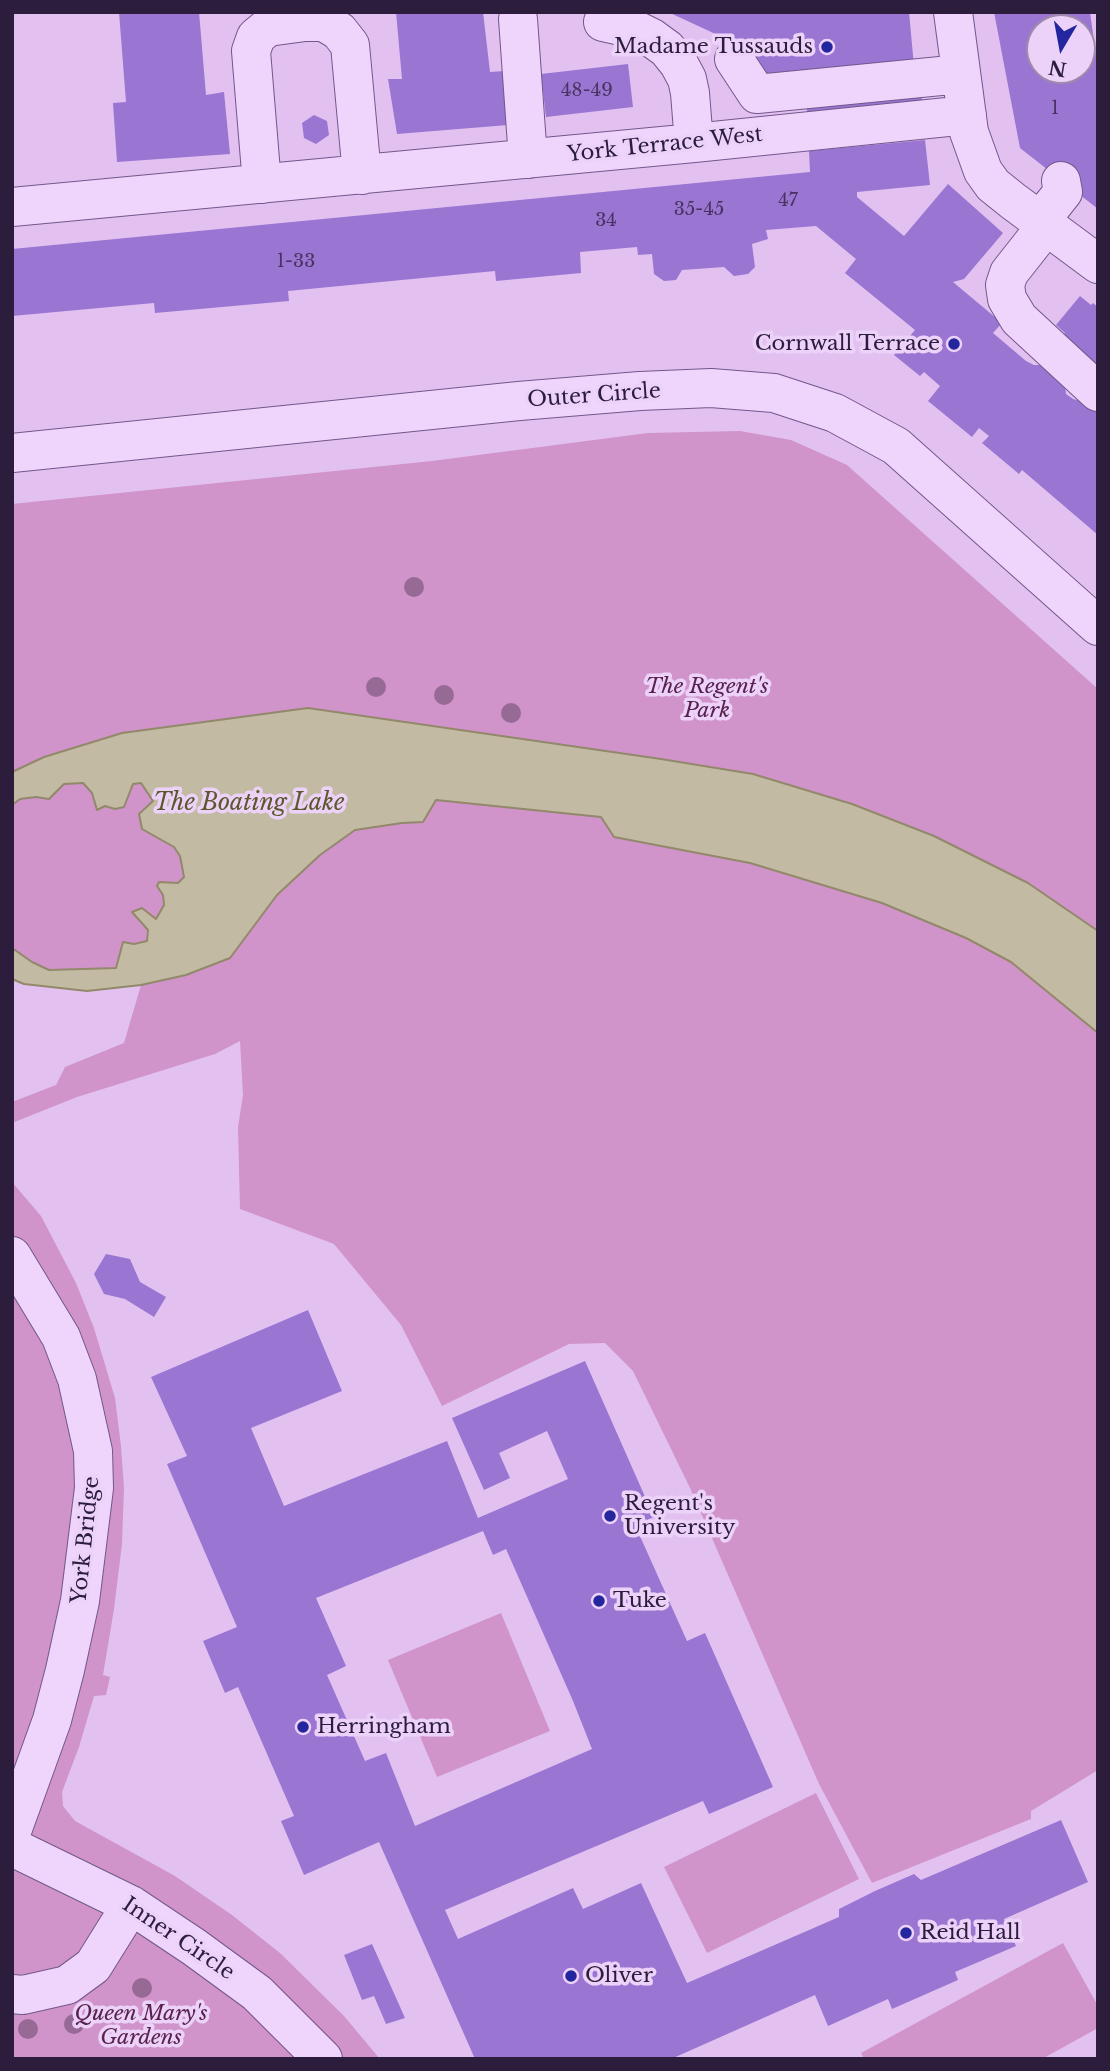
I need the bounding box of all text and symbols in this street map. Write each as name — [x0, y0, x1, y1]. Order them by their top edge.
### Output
north arrow — [1026, 14, 1096, 84]
place label: Madame Tussauds — [614, 34, 813, 60]
marker: Madame Tussauds — [819, 39, 835, 55]
text: N — [1047, 55, 1068, 81]
house number: 48-49 — [561, 80, 613, 102]
house number: 1 — [1051, 98, 1059, 120]
street label: York Terrace West — [566, 122, 764, 168]
house number: 47 — [778, 190, 798, 212]
house number: 35-45 — [674, 199, 724, 221]
house number: 34 — [595, 210, 617, 232]
house number: 1-33 — [277, 251, 315, 273]
place label: Cornwall Terrace — [755, 331, 940, 357]
marker: Cornwall Terrace — [946, 336, 962, 352]
street label: Outer Circle — [526, 379, 662, 413]
park label: The Regent's Park — [646, 674, 768, 724]
water label: The Boating Lake — [154, 790, 344, 818]
street label: York Bridge — [67, 1475, 105, 1605]
place label: Regent's University — [624, 1491, 735, 1541]
marker: Regent's University — [602, 1508, 618, 1524]
place label: Tuke — [613, 1588, 667, 1614]
marker: Tuke — [591, 1593, 607, 1609]
place label: Herringham — [317, 1714, 451, 1740]
marker: Herringham — [295, 1719, 311, 1735]
street label: Inner Circle — [117, 1892, 239, 1986]
place label: Reid Hall — [920, 1920, 1021, 1946]
marker: Reid Hall — [898, 1925, 914, 1941]
place label: Oliver — [585, 1963, 653, 1989]
marker: Oliver — [563, 1968, 579, 1984]
park label: Queen Mary's Gardens — [74, 2001, 208, 2051]

